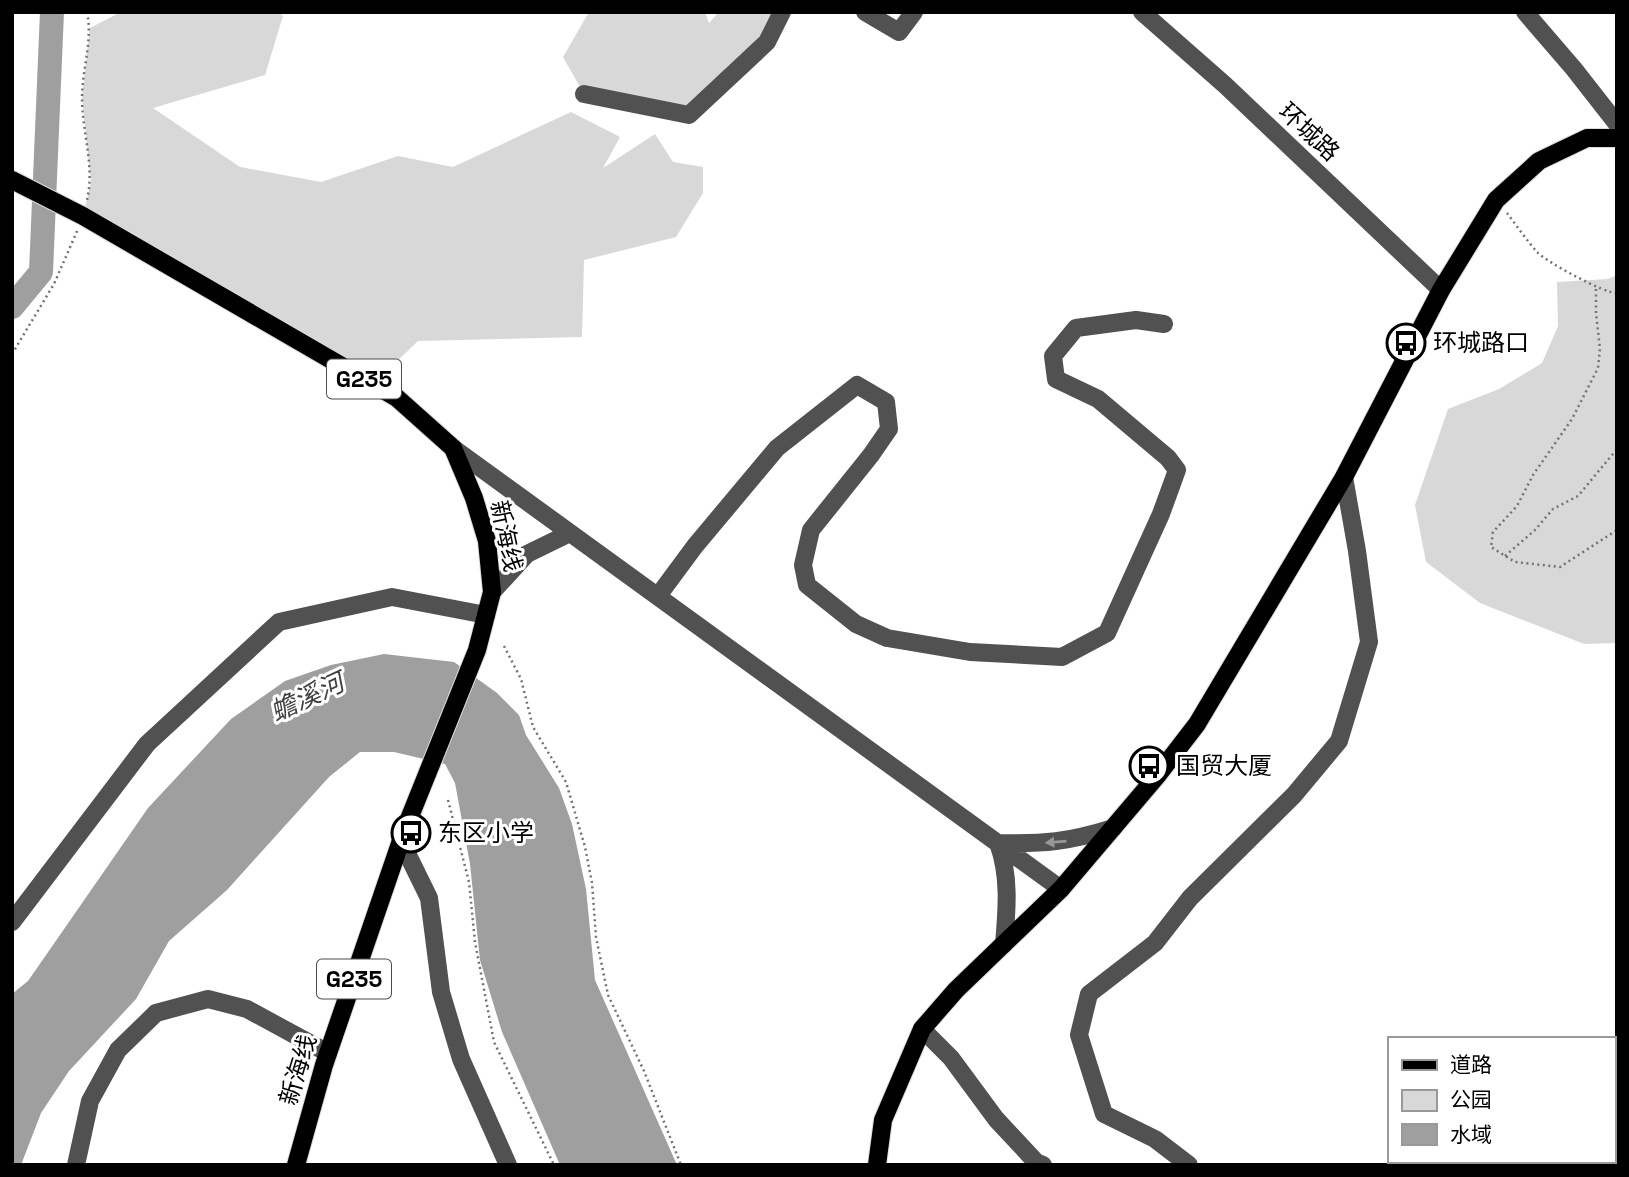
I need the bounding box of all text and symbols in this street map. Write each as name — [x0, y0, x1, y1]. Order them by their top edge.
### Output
street label: 环城路 — [1272, 96, 1346, 168]
bus stop icon: 环城路口 — [1385, 322, 1427, 364]
place label: 环城路口 — [1433, 327, 1529, 358]
road number: G235 — [327, 360, 401, 398]
street label: 新海线 — [484, 497, 529, 574]
water label: 蟾溪河 — [264, 663, 354, 729]
bus stop icon: 国贸大厦 — [1128, 745, 1170, 787]
place label: 国贸大厦 — [1176, 750, 1272, 781]
bus stop icon: 东区小学 — [390, 812, 432, 854]
place label: 东区小学 — [438, 817, 534, 848]
one-way arrow — [1045, 837, 1067, 848]
road number: G235 — [317, 960, 391, 998]
street label: 新海线 — [272, 1031, 323, 1109]
legend — [1388, 1037, 1615, 1163]
text: 道路 — [1450, 1051, 1492, 1078]
text: 公园 — [1450, 1086, 1492, 1113]
text: 水域 — [1450, 1121, 1492, 1148]

